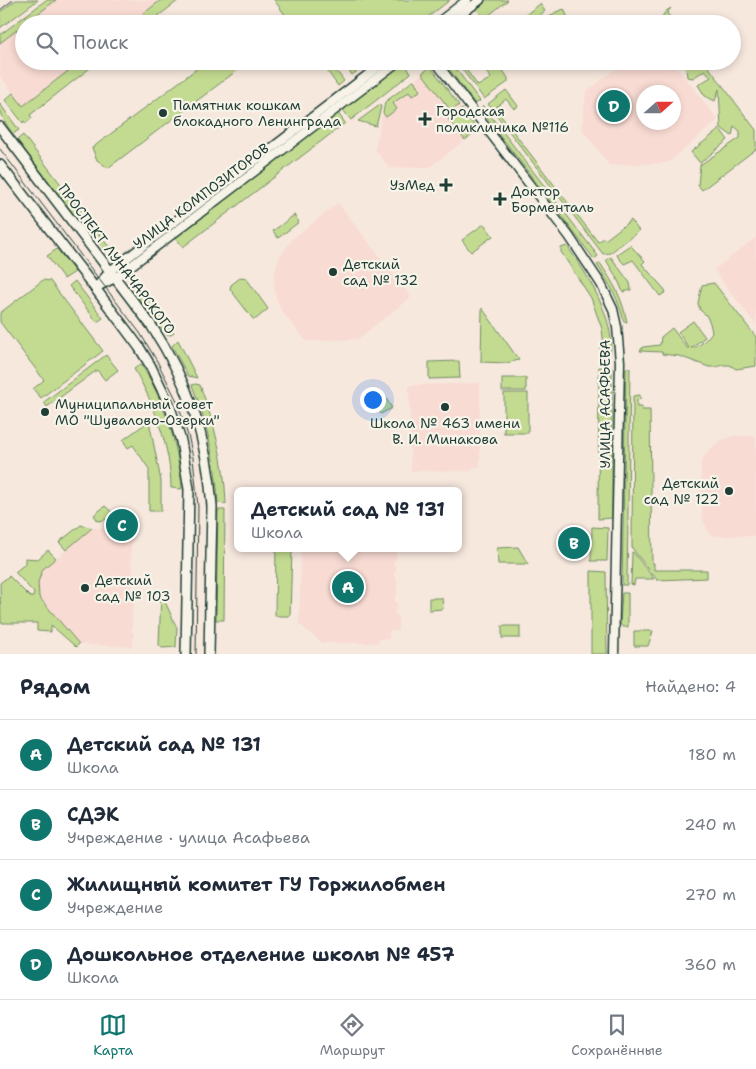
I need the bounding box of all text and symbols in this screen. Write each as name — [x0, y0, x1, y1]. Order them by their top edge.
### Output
search box — [15, 15, 741, 70]
icon: search — [33, 29, 61, 57]
text: Поиск — [73, 30, 128, 55]
north arrow — [636, 85, 681, 130]
pin: D — [598, 87, 630, 125]
place label: Памятник кошкам блокадного Ленинграда — [173, 96, 341, 130]
place label: Городская поликлиника №116 — [436, 102, 569, 136]
marker: Памятник кошкам блокадного Ленинграда — [157, 107, 169, 119]
marker: Городская поликлиника №116 — [418, 112, 432, 126]
street label: УЛИЦА КОМПОЗИТОРОВ — [129, 139, 273, 253]
place label: УзМед — [390, 176, 435, 194]
marker: УзМед — [439, 178, 453, 192]
street label: ПРОСПЕКТ ЛУНАЧАРСКОГО — [55, 180, 179, 338]
place label: Доктор Борменталь — [511, 182, 594, 216]
marker: Доктор Борменталь — [493, 192, 507, 206]
place label: Детский сад № 132 — [343, 255, 418, 289]
marker: Детский сад № 132 — [327, 266, 339, 278]
street label: УЛИЦА АСАФЬЕВА — [596, 339, 614, 469]
your location — [360, 387, 386, 413]
place label: Муниципальный совет МО "Шувалово-Озерки" — [55, 395, 220, 429]
marker: Школа № 463 имени В. И. Минакова — [439, 401, 451, 413]
marker: Муниципальный совет МО "Шувалово-Озерки" — [39, 406, 51, 418]
place label: Школа № 463 имени В. И. Минакова — [370, 414, 520, 448]
place label: Детский сад № 122 — [644, 474, 719, 508]
marker: Детский сад № 122 — [723, 485, 735, 497]
popup — [234, 487, 462, 552]
text: Детский сад № 131 — [251, 497, 445, 522]
pin: C — [106, 506, 138, 544]
text: Школа — [251, 522, 303, 543]
pin: B — [558, 524, 590, 562]
pin: A — [332, 568, 364, 606]
place label: Детский сад № 103 — [95, 571, 171, 605]
marker: Детский сад № 103 — [79, 582, 91, 594]
text: Рядом — [20, 673, 90, 701]
text: Найдено: 4 — [645, 676, 736, 697]
text: Детский сад № 131 — [67, 732, 261, 757]
text: A — [30, 744, 42, 765]
text: 180 m — [688, 744, 736, 765]
text: Школа — [67, 757, 119, 778]
text: СДЭК — [67, 802, 119, 827]
text: B — [31, 814, 41, 835]
text: 240 m — [684, 814, 736, 835]
text: Учреждение · улица Асафьева — [67, 827, 310, 848]
text: Жилищный комитет ГУ Горжилобмен — [67, 872, 446, 897]
text: C — [31, 884, 41, 905]
text: 270 m — [685, 884, 736, 905]
text: Учреждение — [67, 897, 163, 918]
text: Дошкольное отделение школы № 457 — [67, 942, 454, 967]
text: D — [30, 954, 42, 975]
text: 360 m — [684, 954, 736, 975]
text: Школа — [67, 967, 119, 988]
tab: Карта — [93, 1011, 133, 1059]
tab: Маршрут — [320, 1011, 385, 1059]
tab: Сохранённые — [571, 1011, 663, 1059]

